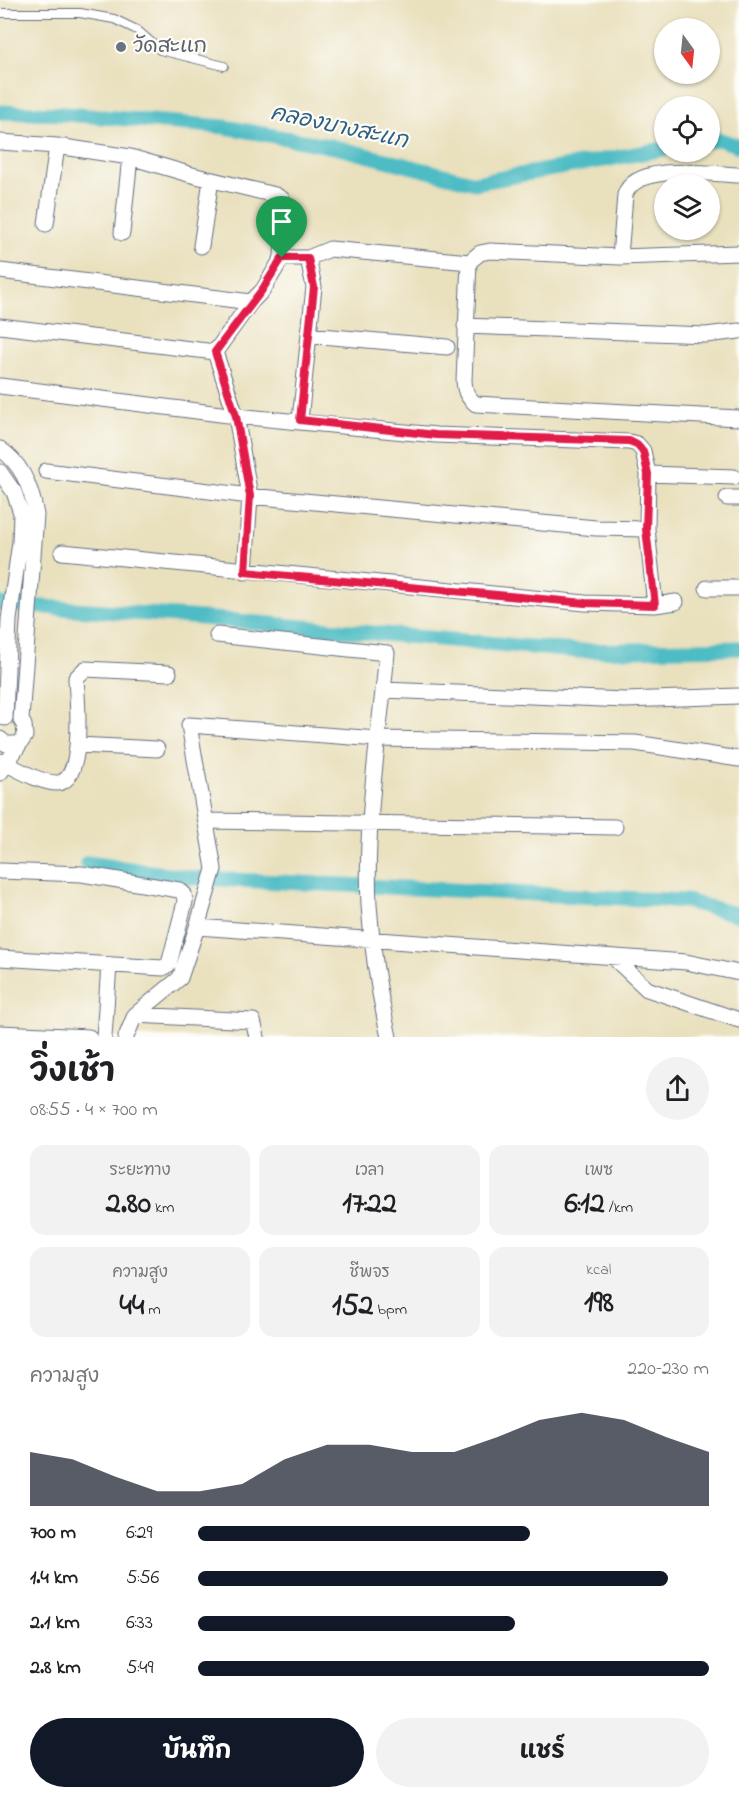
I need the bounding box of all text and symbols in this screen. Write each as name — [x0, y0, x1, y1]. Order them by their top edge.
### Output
north arrow — [654, 18, 720, 84]
map controls — [654, 18, 720, 240]
place label: วัดสะแก — [133, 32, 207, 62]
marker: วัดสะแก — [114, 40, 128, 54]
button: locate — [654, 96, 720, 162]
water label: คลองบางสะแก — [268, 98, 412, 159]
button: layers — [654, 174, 720, 240]
pin — [256, 196, 307, 258]
icon: arrive — [265, 205, 298, 238]
text: วิ่งเช้า — [30, 1049, 115, 1097]
button: share — [646, 1057, 709, 1120]
text: 08:55 · 4 × 700 m — [30, 1096, 158, 1125]
text: ระยะทาง — [110, 1159, 171, 1183]
text: เวลา — [355, 1159, 384, 1183]
text: เพซ — [585, 1159, 613, 1183]
text: 2.80 — [106, 1183, 151, 1227]
text: 17:22 — [342, 1183, 397, 1227]
text: 6:12 — [565, 1183, 605, 1227]
text: km — [151, 1196, 175, 1220]
text: /km — [605, 1196, 633, 1220]
text: kcal — [586, 1258, 612, 1282]
text: ความสูง — [113, 1261, 168, 1285]
text: ชีพจร — [349, 1261, 390, 1285]
text: 198 — [584, 1282, 614, 1326]
text: 44 — [120, 1285, 144, 1329]
text: 152 — [332, 1285, 374, 1329]
text: m — [144, 1298, 161, 1322]
text: bpm — [374, 1298, 407, 1322]
text: 220–230 m — [627, 1355, 709, 1384]
text: ความสูง — [30, 1363, 99, 1392]
text: 700 m — [30, 1519, 76, 1548]
text: 6:29 — [126, 1519, 152, 1548]
text: 1.4 km — [30, 1564, 78, 1593]
text: 5:56 — [126, 1564, 159, 1593]
text: 2.1 km — [30, 1609, 80, 1638]
text: 6:33 — [126, 1609, 153, 1638]
text: 2.8 km — [30, 1654, 81, 1683]
text: 5:49 — [126, 1654, 153, 1683]
button: บันทึก — [30, 1718, 364, 1787]
button: แชร์ — [376, 1718, 709, 1787]

